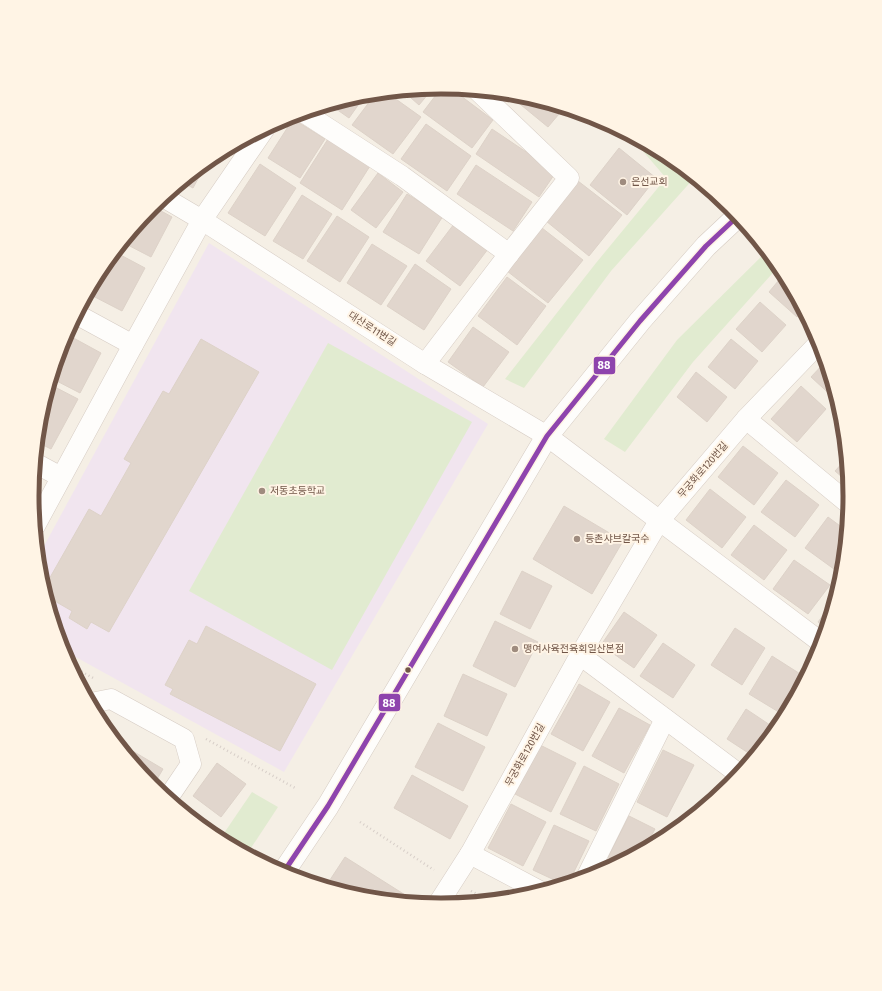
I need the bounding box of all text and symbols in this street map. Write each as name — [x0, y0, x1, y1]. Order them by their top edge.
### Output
place label: 은선교회 — [631, 176, 668, 188]
marker: 은선교회 — [618, 177, 628, 187]
street label: 대산로11번길 — [346, 309, 398, 349]
line badge: 88 — [593, 356, 616, 375]
text: 88 — [598, 359, 611, 372]
street label: 무궁화로120번길 — [675, 440, 731, 500]
place label: 저동초등학교 — [270, 485, 325, 497]
marker: 저동초등학교 — [257, 486, 267, 496]
place label: 등촌샤브칼국수 — [585, 533, 649, 545]
marker: 등촌샤브칼국수 — [572, 534, 582, 544]
place label: 맹여사육전육회일산본점 — [523, 643, 624, 655]
marker: 맹여사육전육회일산본점 — [510, 644, 520, 654]
unlabelled marker — [403, 665, 413, 675]
line badge: 88 — [378, 693, 401, 712]
text: 88 — [383, 697, 396, 710]
street label: 무궁화로120번길 — [503, 721, 547, 789]

